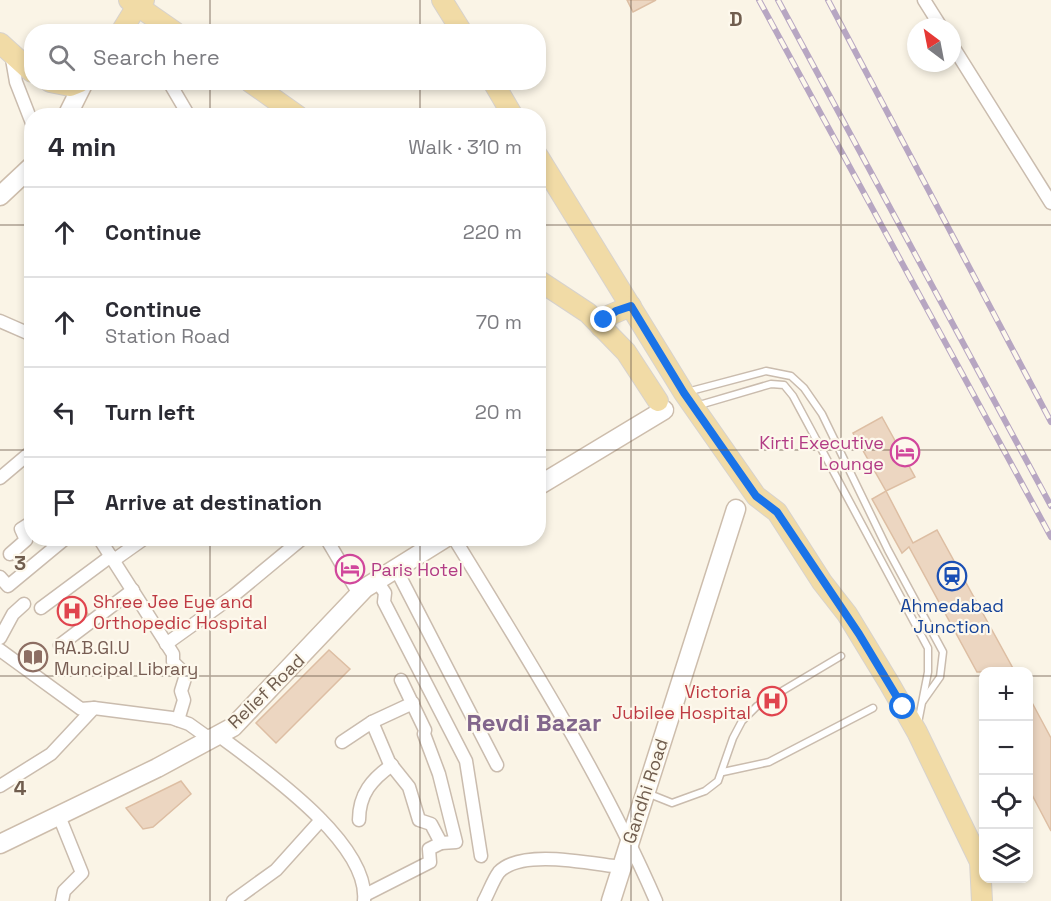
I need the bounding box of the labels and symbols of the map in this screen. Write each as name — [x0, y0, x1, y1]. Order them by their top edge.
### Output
text: D — [729, 6, 743, 32]
north arrow — [907, 18, 961, 72]
route end — [590, 306, 616, 332]
place label: Kirti Executive Lounge — [759, 431, 884, 475]
hotel icon: Kirti Executive Lounge — [889, 436, 921, 468]
text: 3 — [14, 550, 26, 576]
hotel icon: Paris Hotel — [334, 553, 366, 585]
place label: Paris Hotel — [371, 558, 463, 581]
station icon: Ahmedabad Junction — [936, 560, 968, 592]
place label: Shree Jee Eye and Orthopedic Hospital — [93, 590, 267, 634]
place label: Ahmedabad Junction — [900, 594, 1004, 638]
hospital icon: Shree Jee Eye and Orthopedic Hospital — [56, 595, 88, 627]
place label: RA.B.GI.U Muncipal Library — [54, 636, 198, 680]
library icon: RA.B.GI.U Muncipal Library — [17, 641, 49, 673]
street label: Relief Road — [223, 649, 309, 733]
place label: Victoria Jubilee Hospital — [612, 680, 751, 724]
hospital icon: Victoria Jubilee Hospital — [756, 685, 788, 717]
route start — [889, 693, 915, 719]
district label: Revdi Bazar — [467, 707, 601, 738]
street label: Gandhi Road — [617, 736, 673, 846]
text: 4 — [14, 775, 27, 801]

